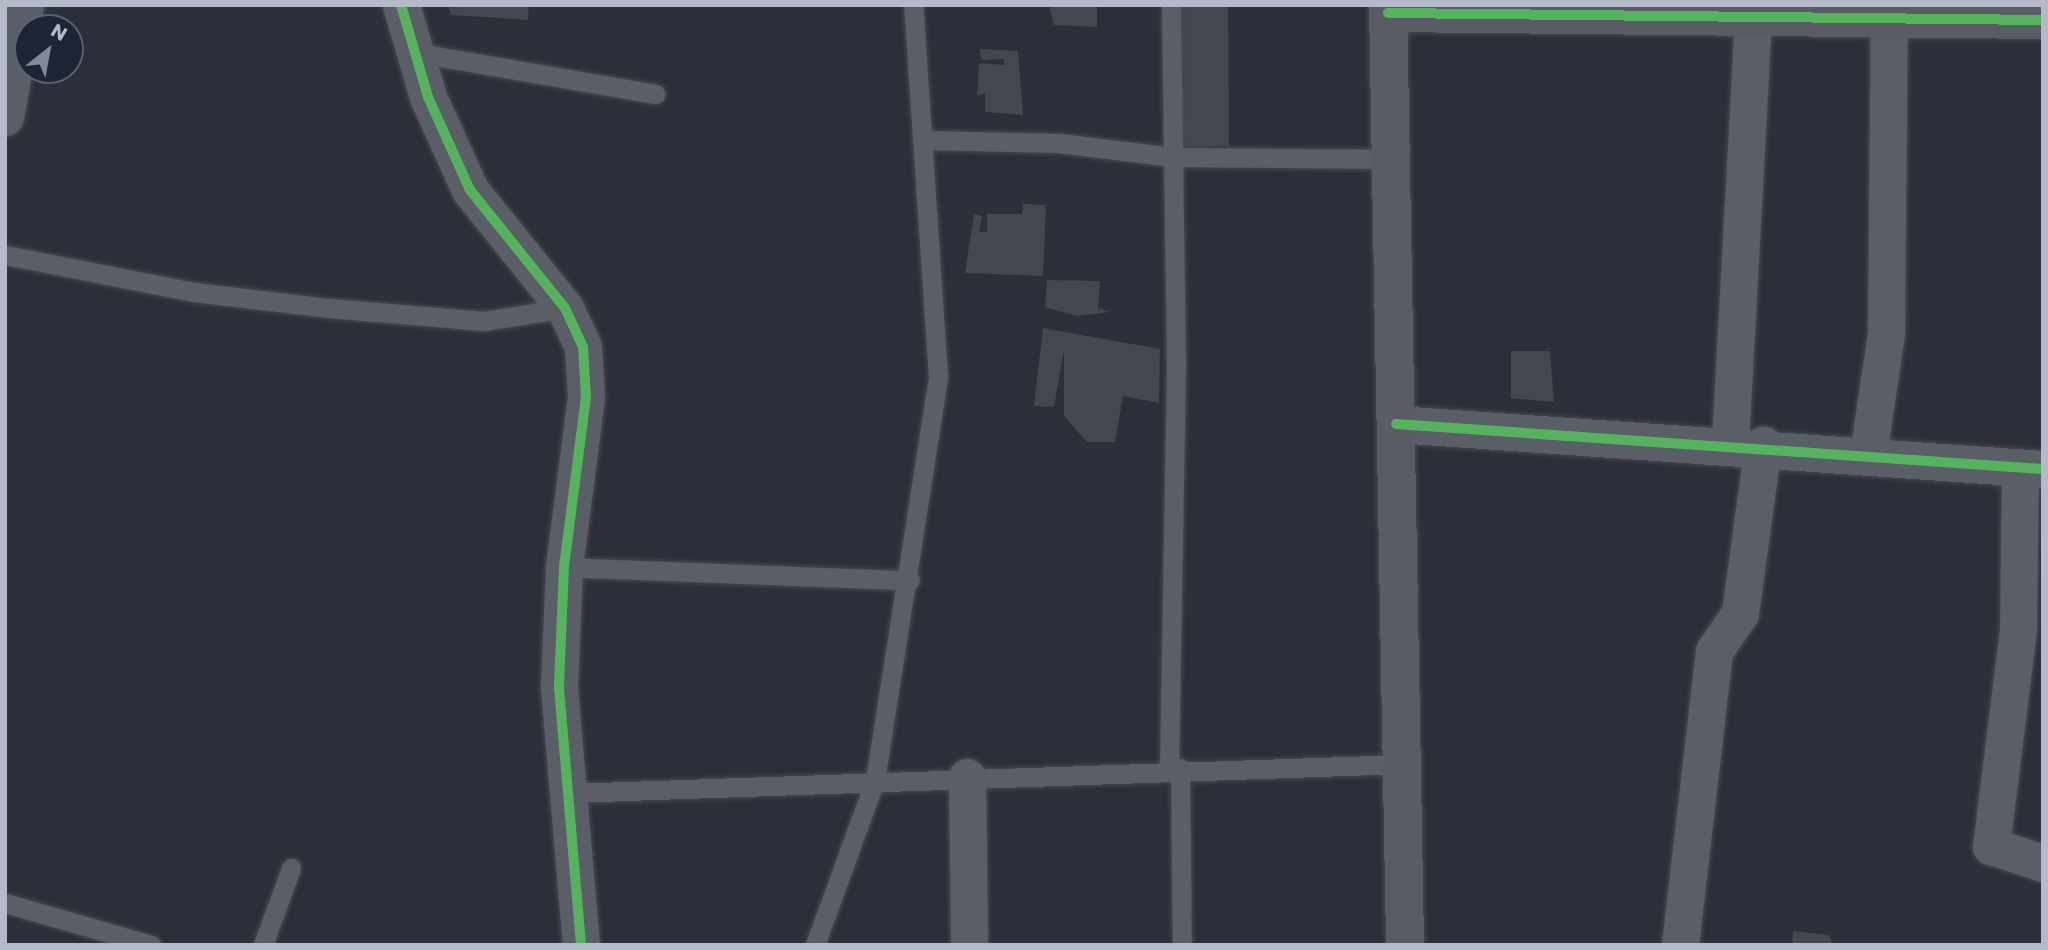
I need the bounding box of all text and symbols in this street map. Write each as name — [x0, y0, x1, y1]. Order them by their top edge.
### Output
north arrow — [14, 14, 84, 84]
text: N — [46, 17, 72, 48]

